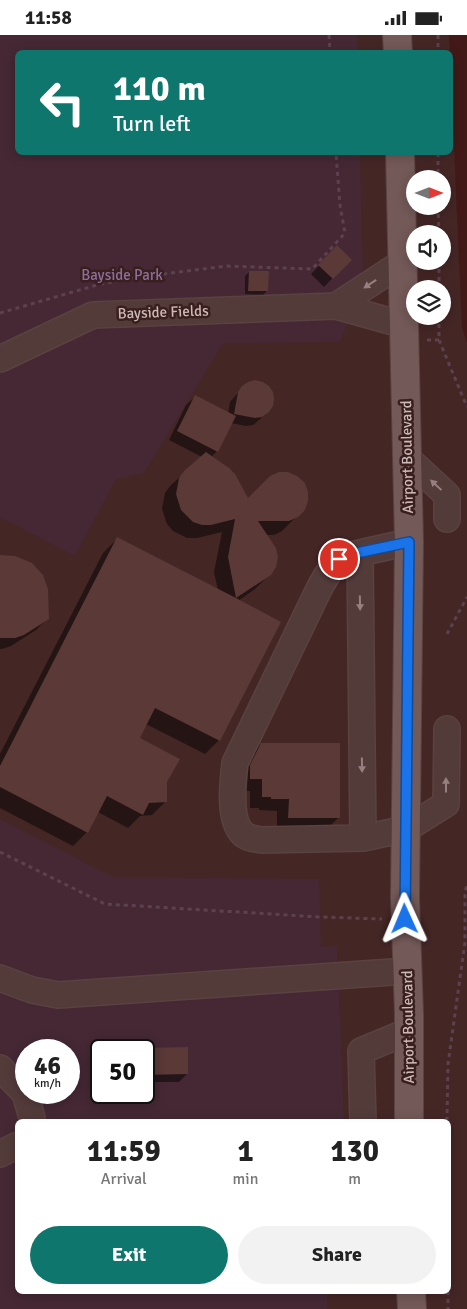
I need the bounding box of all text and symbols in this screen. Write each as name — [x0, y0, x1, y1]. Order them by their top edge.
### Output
text: 11:58 — [25, 6, 72, 30]
text: 110 m — [113, 67, 206, 110]
icon: left — [30, 70, 95, 135]
text: Turn left — [113, 110, 191, 137]
north arrow — [406, 170, 451, 215]
map controls — [406, 170, 451, 325]
button: sound — [406, 225, 451, 270]
park label: Bayside Park — [81, 266, 163, 284]
one-way arrow — [363, 279, 376, 289]
button: layers — [406, 280, 451, 325]
street label: Bayside Fields — [117, 301, 209, 323]
street label: Airport Boulevard — [397, 400, 417, 514]
one-way arrow — [431, 479, 443, 491]
pin — [318, 538, 360, 580]
icon: arrive — [325, 545, 353, 573]
one-way arrow — [356, 595, 364, 611]
one-way arrow — [358, 758, 366, 774]
one-way arrow — [442, 777, 450, 793]
position arrow — [378, 892, 430, 944]
street label: Airport Boulevard — [398, 970, 418, 1084]
speed limit sign: 50 — [90, 1039, 155, 1104]
text: 46 — [34, 1050, 61, 1081]
text: km/h — [34, 1076, 61, 1091]
text: 11:59 — [87, 1133, 161, 1170]
text: 1 — [237, 1133, 254, 1170]
text: 130 — [330, 1133, 379, 1170]
text: Arrival — [101, 1169, 147, 1189]
text: min — [233, 1169, 258, 1189]
text: m — [348, 1169, 361, 1189]
button: Exit — [30, 1226, 228, 1284]
button: Share — [238, 1226, 436, 1284]

